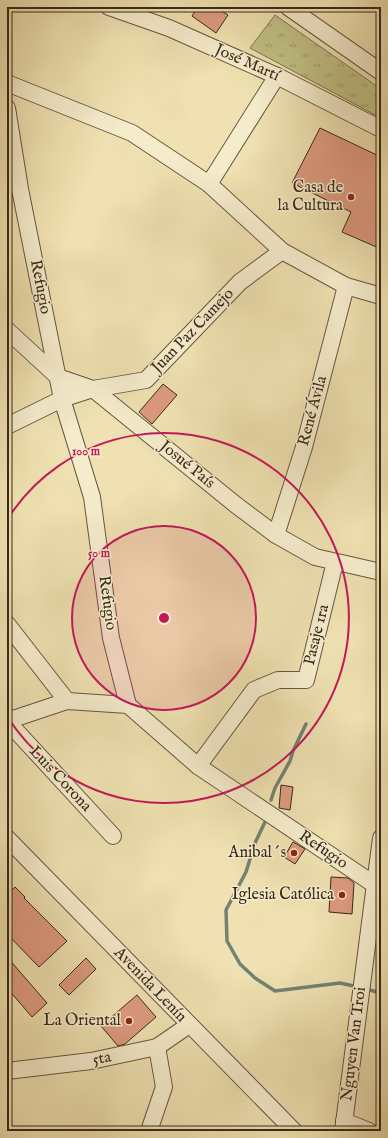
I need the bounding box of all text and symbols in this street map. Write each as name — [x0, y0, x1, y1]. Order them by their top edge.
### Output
street label: José Martí — [210, 39, 284, 87]
place label: Casa de la Cultura — [278, 178, 343, 216]
marker: Casa de la Cultura — [346, 192, 356, 202]
street label: Refugio — [25, 258, 55, 316]
street label: Juan Paz Camejo — [146, 284, 239, 379]
street label: René Ávila — [292, 373, 332, 448]
street label: Josué País — [154, 435, 219, 494]
text: 100 m — [72, 444, 101, 459]
text: 50 m — [88, 546, 111, 561]
street label: Refugio — [93, 574, 121, 632]
street label: Pasaje 1ra — [300, 602, 334, 667]
centre of rings — [157, 611, 171, 625]
street label: Luis Corona — [24, 742, 96, 816]
street label: Refugio — [295, 826, 352, 874]
place label: Anibal´s — [228, 843, 286, 863]
marker: Anibal´s — [289, 848, 299, 858]
place label: Iglesia Católica — [232, 885, 334, 905]
marker: Iglesia Católica — [337, 890, 347, 900]
street label: Avenida Lenín — [109, 943, 191, 1027]
street label: Nguyen Van Troi — [337, 986, 371, 1102]
place label: La Oriental — [43, 1011, 122, 1031]
marker: La Oriental — [124, 1016, 134, 1026]
street label: 5ta — [91, 1047, 113, 1071]

